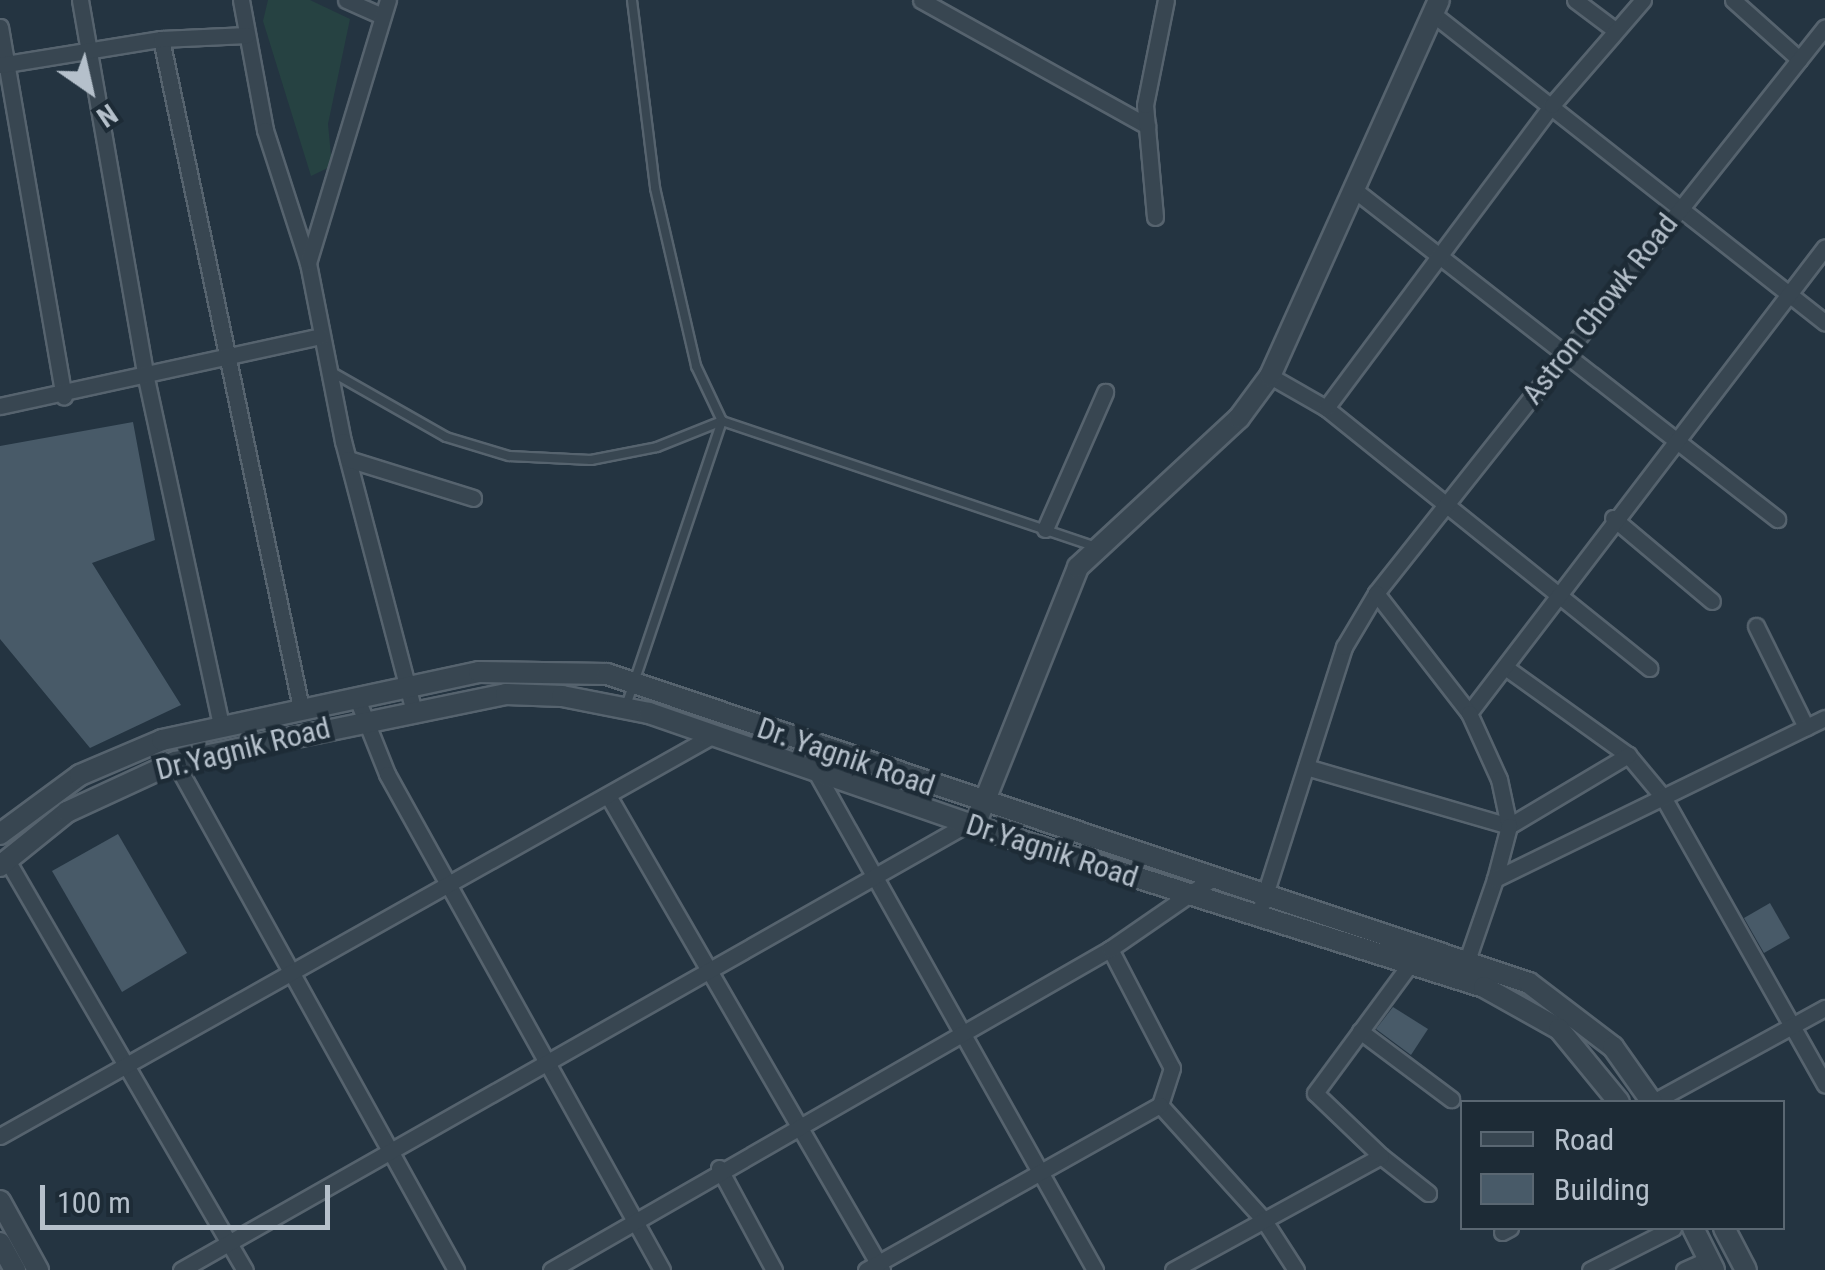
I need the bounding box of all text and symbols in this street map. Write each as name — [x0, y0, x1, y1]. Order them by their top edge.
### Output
north arrow — [40, 40, 140, 140]
text: N — [91, 97, 123, 134]
street label: Astron Chowk Road — [1514, 207, 1686, 411]
street label: Dr.Yagnik Road — [152, 710, 334, 788]
street label: Dr. Yagnik Road — [753, 710, 939, 804]
street label: Dr.Yagnik Road — [962, 806, 1142, 896]
legend — [1460, 1100, 1785, 1230]
text: Road — [1554, 1122, 1614, 1157]
scale bar — [45, 1165, 335, 1227]
text: Building — [1554, 1172, 1650, 1207]
text: 100 m — [57, 1185, 131, 1220]

